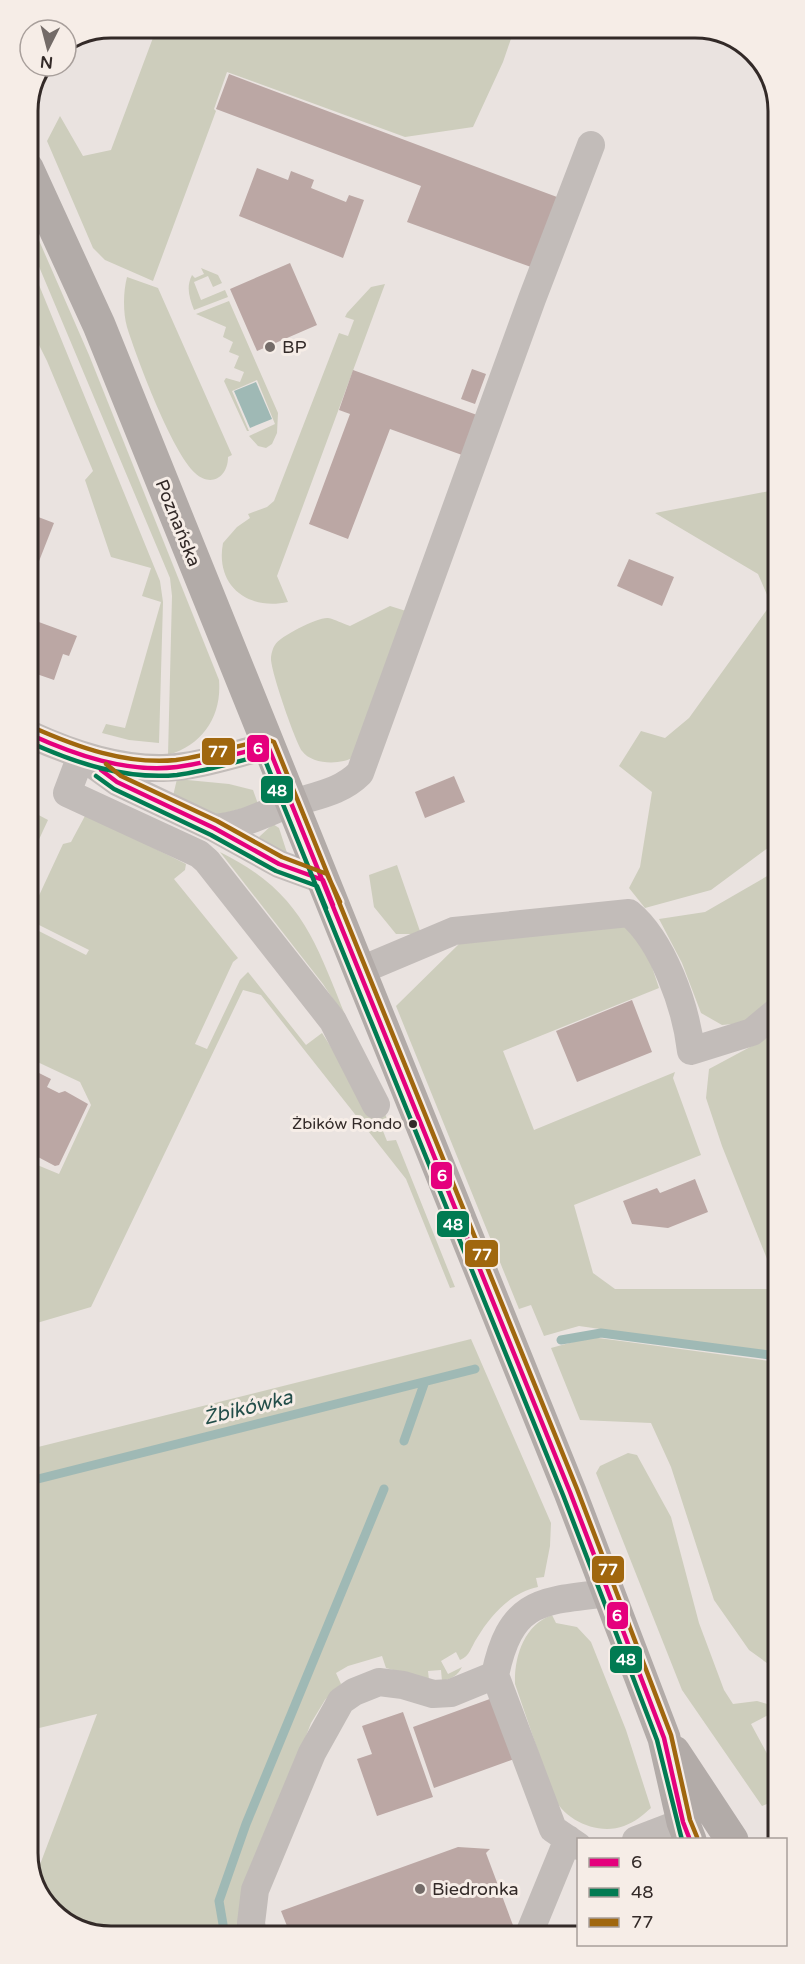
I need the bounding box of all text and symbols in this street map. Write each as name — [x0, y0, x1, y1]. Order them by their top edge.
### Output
north arrow — [18, 18, 78, 78]
text: N — [39, 51, 54, 73]
place label: BP — [282, 336, 307, 358]
marker: BP — [263, 340, 277, 354]
street label: Poznańska — [151, 476, 205, 570]
line badge: 6 — [246, 734, 270, 763]
line badge: 77 — [201, 737, 236, 766]
text: 6 — [253, 739, 263, 759]
text: 77 — [208, 742, 228, 762]
line badge: 48 — [260, 775, 294, 804]
text: 48 — [267, 781, 287, 801]
place label: Żbików Rondo — [292, 1114, 402, 1134]
marker: Żbików Rondo — [407, 1118, 419, 1130]
line badge: 6 — [430, 1161, 453, 1190]
text: 6 — [437, 1166, 447, 1186]
line badge: 48 — [436, 1210, 470, 1238]
text: 48 — [443, 1215, 463, 1235]
line badge: 77 — [464, 1239, 499, 1268]
text: 77 — [472, 1245, 492, 1265]
water label: Żbikówka — [201, 1385, 296, 1431]
line badge: 77 — [591, 1555, 625, 1584]
text: 77 — [598, 1560, 618, 1580]
line badge: 6 — [606, 1601, 629, 1630]
text: 6 — [612, 1606, 622, 1626]
line badge: 48 — [609, 1645, 643, 1674]
text: 48 — [616, 1650, 636, 1670]
legend — [577, 1838, 787, 1946]
text: 6 — [631, 1851, 642, 1873]
place label: Biedronka — [432, 1878, 519, 1900]
text: 48 — [631, 1881, 654, 1903]
marker: Biedronka — [413, 1882, 427, 1896]
text: 77 — [631, 1911, 654, 1933]

